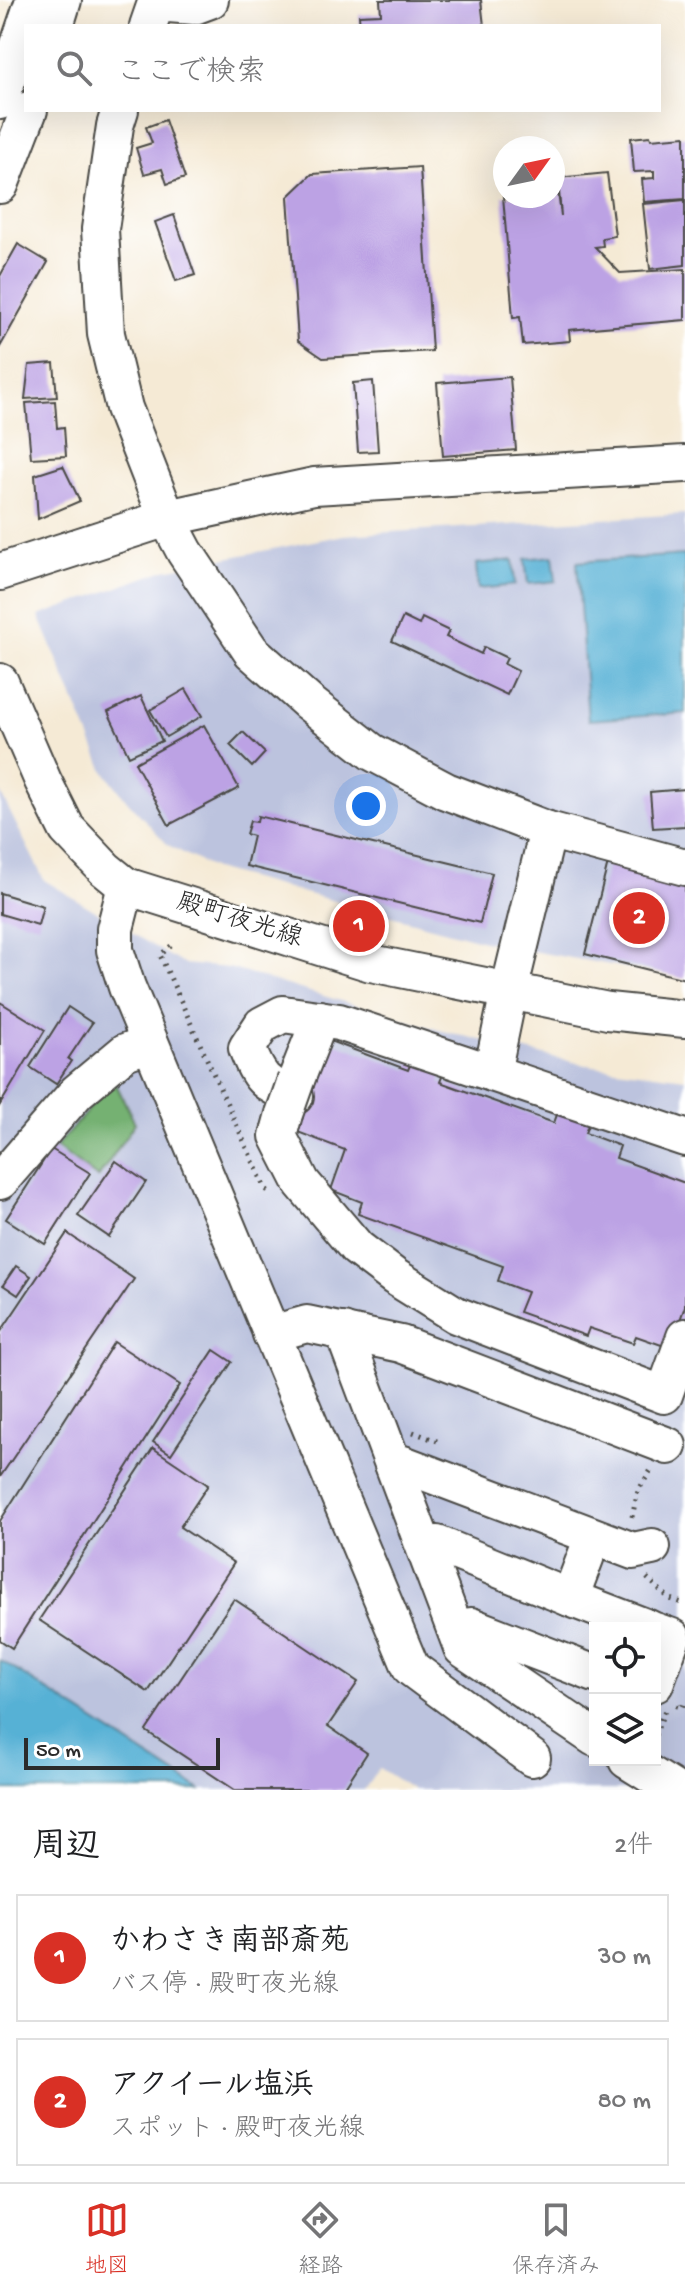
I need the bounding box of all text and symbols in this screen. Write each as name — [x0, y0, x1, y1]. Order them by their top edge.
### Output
search box — [24, 24, 661, 112]
icon: search — [52, 46, 96, 90]
text: ここで検索 — [116, 57, 266, 92]
north arrow — [493, 136, 565, 208]
your location — [346, 786, 386, 826]
street label: 殿町夜光線 — [172, 886, 306, 956]
pin: 2 — [613, 888, 665, 948]
pin: 1 — [333, 896, 385, 956]
map controls — [589, 1622, 661, 1766]
button: locate — [589, 1622, 661, 1694]
button: layers — [589, 1694, 661, 1766]
scale bar — [24, 1734, 220, 1770]
text: 50 m — [36, 1739, 81, 1765]
text: 周辺 — [32, 1829, 100, 1869]
text: 2件 — [614, 1832, 653, 1863]
text: かわさき南部斎苑 — [110, 1926, 350, 1961]
text: 1 — [55, 1943, 65, 1974]
text: 30 m — [598, 1943, 651, 1974]
text: バス停 · 殿町夜光線 — [110, 1971, 338, 2002]
text: アクイール塩浜 — [110, 2070, 314, 2105]
text: 2 — [54, 2087, 66, 2118]
text: 80 m — [597, 2087, 651, 2118]
text: スポット · 殿町夜光線 — [110, 2115, 364, 2146]
tab: 地図 — [85, 2198, 129, 2281]
tab: 経路 — [298, 2198, 342, 2281]
tab: 保存済み — [512, 2198, 600, 2281]

